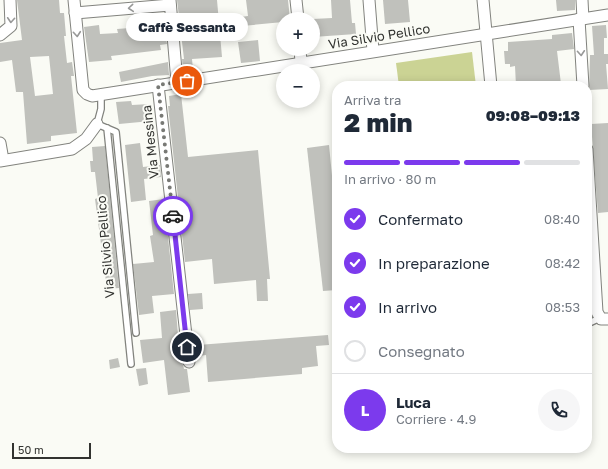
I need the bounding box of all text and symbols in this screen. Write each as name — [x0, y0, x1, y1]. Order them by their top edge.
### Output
one-way arrow — [128, 4, 134, 13]
map controls — [276, 12, 320, 108]
button: + — [276, 12, 320, 56]
callout: Caffè Sessanta — [126, 13, 248, 41]
one-way arrow — [6, 17, 15, 23]
text: Caffè Sessanta — [138, 19, 236, 35]
street label: Via Silvio Pellico — [327, 20, 431, 52]
one-way arrow — [72, 31, 81, 37]
one-way arrow — [577, 50, 586, 56]
pin — [170, 64, 204, 98]
button: − — [276, 64, 320, 108]
icon: bag — [176, 70, 198, 92]
text: Arriva tra — [344, 92, 401, 108]
street label: Via Messina — [138, 104, 162, 180]
text: 09:08–09:13 — [486, 106, 580, 124]
text: 2 min — [344, 107, 412, 138]
text: In arrivo · 80 m — [344, 171, 436, 187]
street label: Via Silvio Pellico — [93, 195, 117, 299]
courier — [153, 196, 193, 236]
icon: car — [162, 205, 184, 227]
icon: check — [344, 208, 366, 230]
text: Confermato — [378, 210, 463, 228]
text: 08:40 — [544, 211, 580, 227]
icon: check — [344, 252, 366, 274]
text: In preparazione — [378, 254, 490, 272]
text: 08:42 — [545, 255, 580, 271]
icon: check — [344, 296, 366, 318]
text: In arrivo — [378, 298, 437, 316]
text: 08:53 — [545, 299, 580, 315]
pin — [170, 330, 204, 364]
icon: home — [176, 336, 198, 358]
text: Consegnato — [378, 342, 465, 360]
button: phone — [538, 389, 580, 431]
text: Luca — [396, 393, 431, 411]
text: L — [361, 401, 369, 419]
text: Corriere · 4.9 — [396, 411, 476, 427]
scale bar — [12, 441, 91, 460]
text: 50 m — [18, 443, 44, 456]

